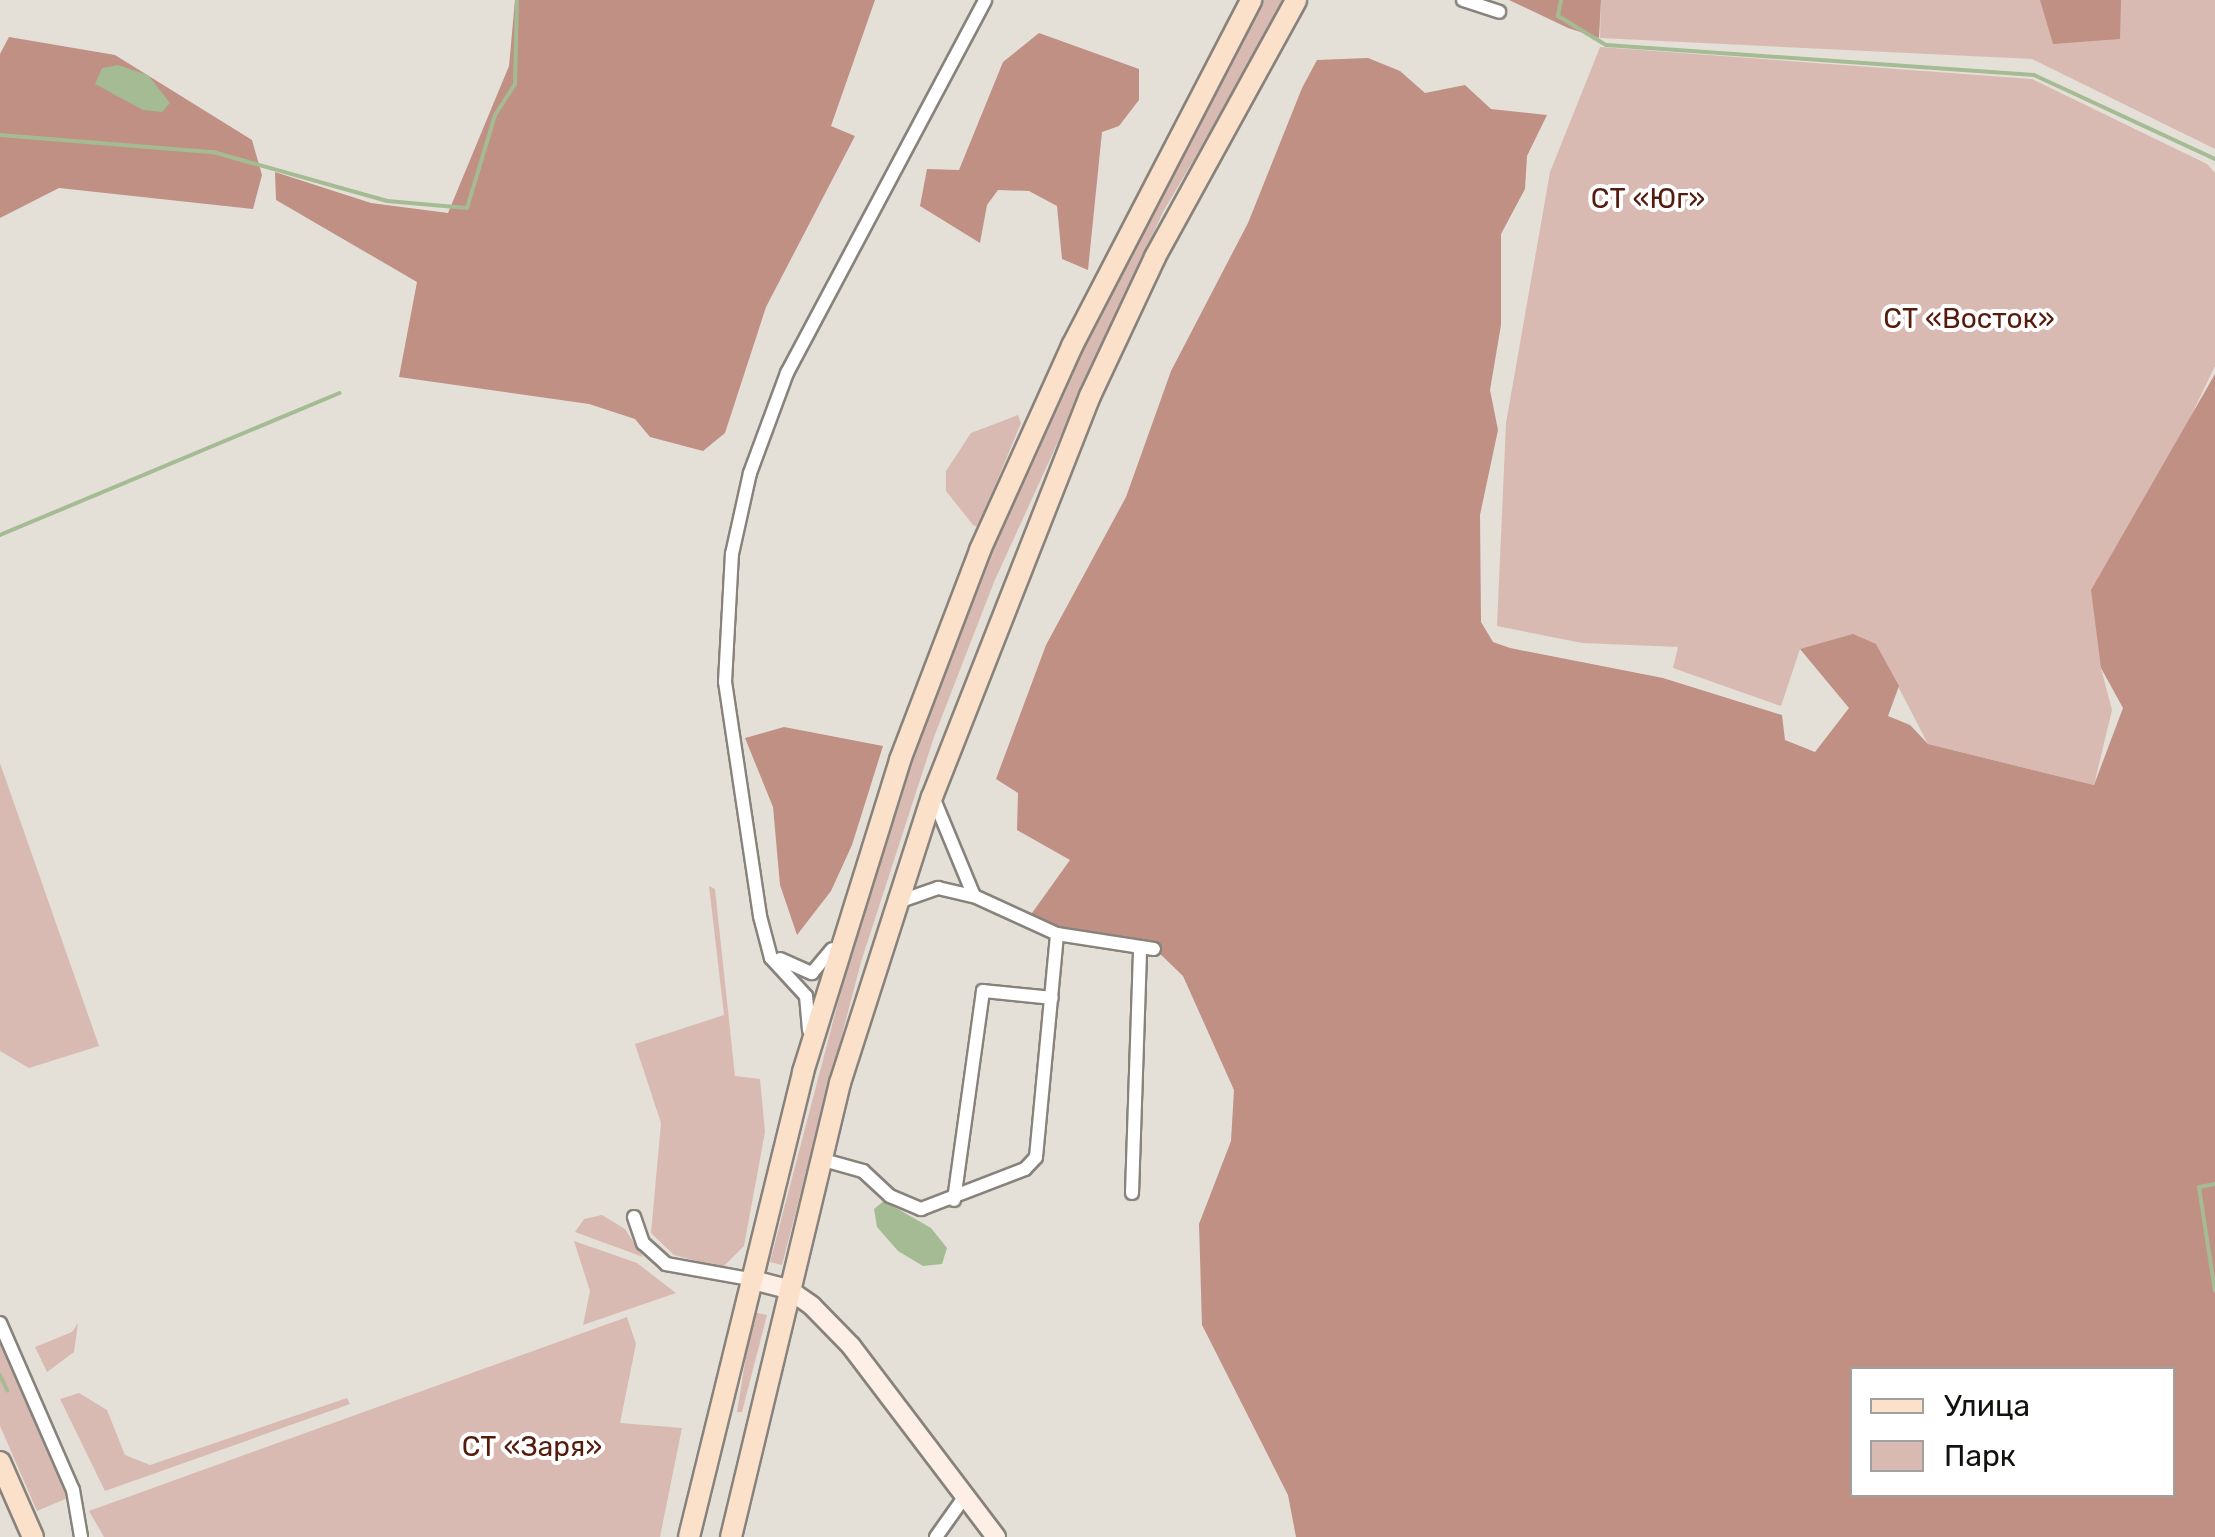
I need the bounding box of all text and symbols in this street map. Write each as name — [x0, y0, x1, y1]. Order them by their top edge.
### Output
park label: СТ «Юг» — [1591, 182, 1705, 216]
park label: СТ «Восток» — [1883, 302, 2055, 336]
legend — [1850, 1367, 2175, 1497]
text: Улица — [1944, 1388, 2030, 1424]
park label: СТ «Заря» — [462, 1430, 602, 1464]
text: Парк — [1944, 1438, 2016, 1474]

